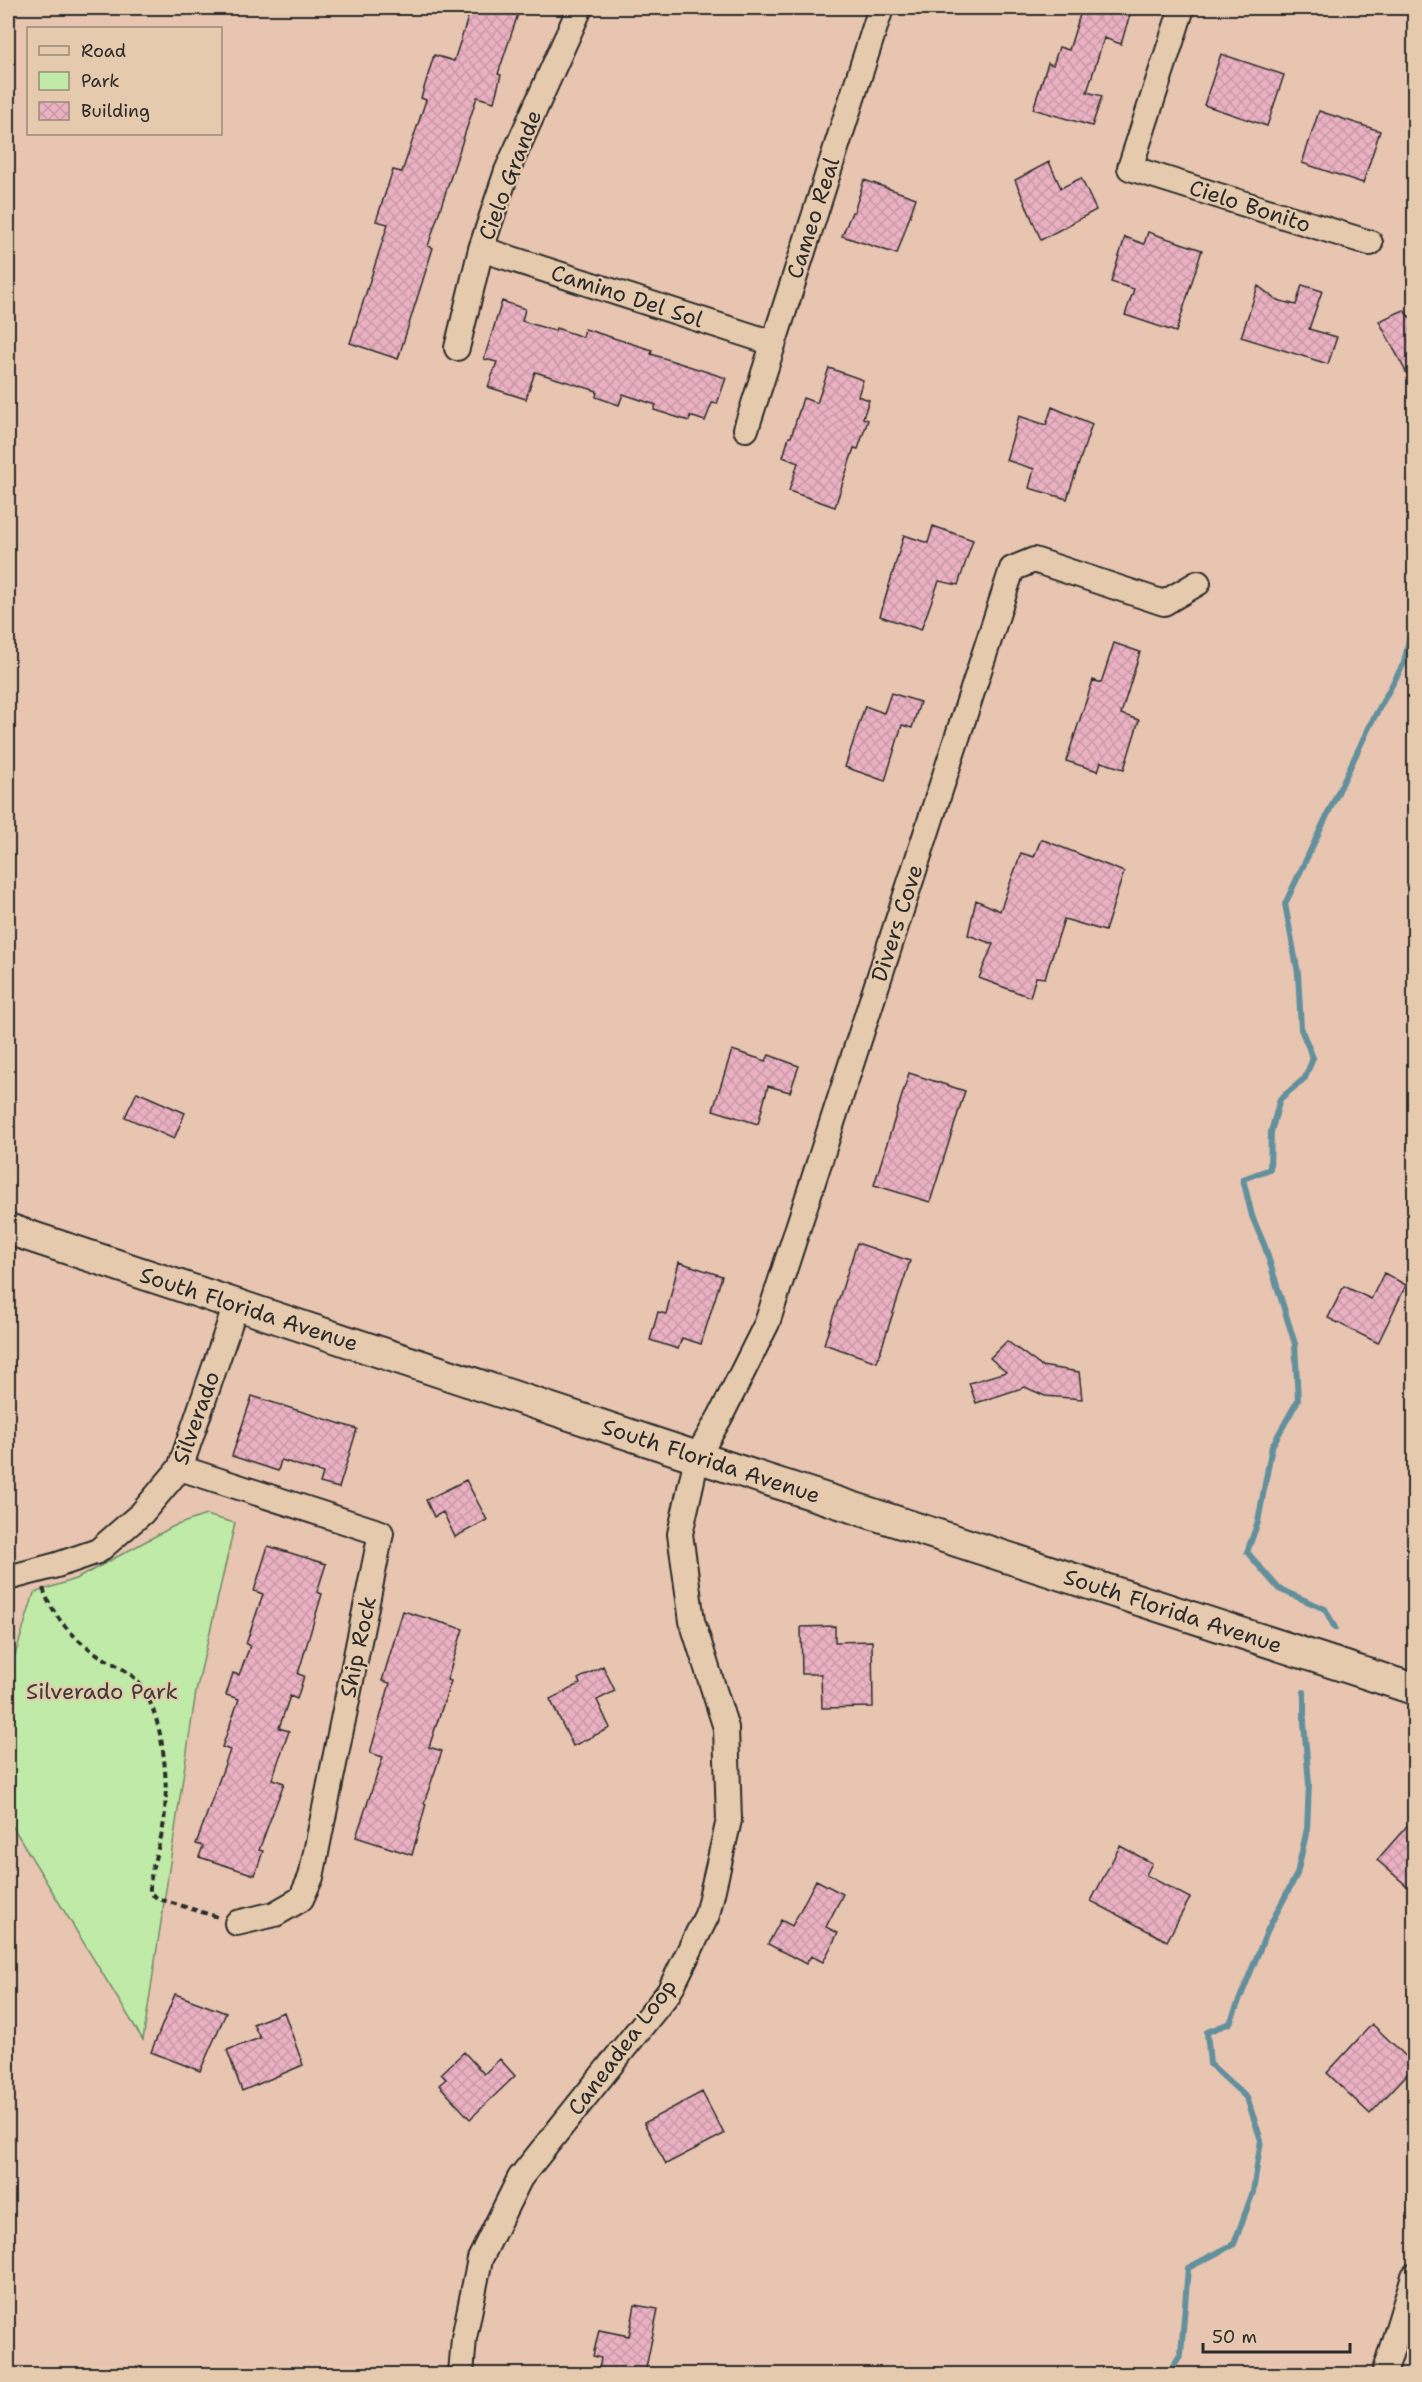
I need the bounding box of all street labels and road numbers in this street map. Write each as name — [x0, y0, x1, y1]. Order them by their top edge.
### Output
street label: Cielo Grande — [472, 106, 548, 244]
street label: Cameo Real — [780, 153, 846, 282]
street label: Cielo Bonito — [1186, 173, 1314, 239]
street label: Camino Del Sol — [547, 258, 707, 334]
street label: Divers Cove — [864, 861, 930, 985]
street label: South Florida Avenue — [136, 1260, 362, 1358]
street label: Silverado — [166, 1367, 226, 1469]
street label: South Florida Avenue — [598, 1412, 824, 1510]
street label: South Florida Avenue — [1060, 1562, 1286, 1660]
street label: Ship Rock — [333, 1594, 383, 1700]
street label: Caneadea Loop — [561, 1973, 683, 2121]

